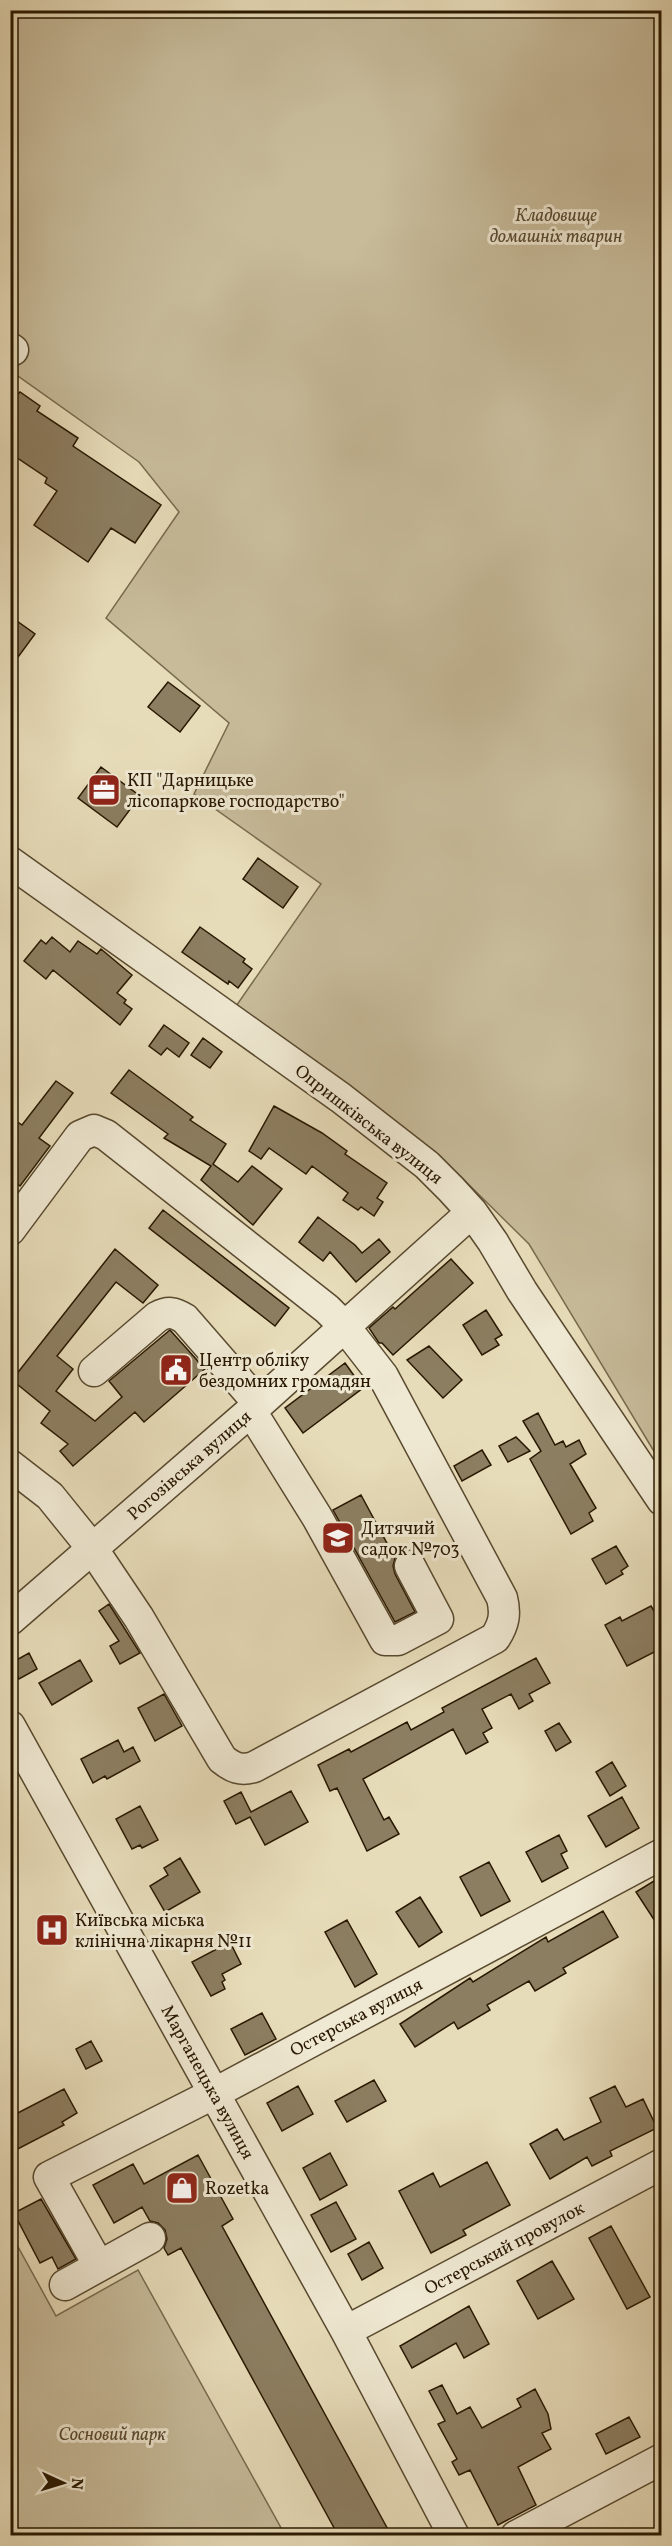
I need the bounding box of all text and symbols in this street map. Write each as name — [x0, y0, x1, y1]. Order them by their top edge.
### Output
park label: Кладовище домашніх тварин — [490, 204, 622, 250]
place label: КП "Дарницьке лісопаркове господарство" — [127, 769, 345, 815]
office icon: КП "Дарницьке лісопаркове господарство" — [86, 772, 122, 808]
street label: Опришківська вулиця — [289, 1059, 447, 1191]
place label: Центр обліку бездомних громадян — [199, 1349, 371, 1395]
public building icon: Центр обліку бездомних громадян — [158, 1352, 194, 1388]
street label: Рогозівська вулиця — [122, 1405, 257, 1527]
place label: Дитячий садок №703 — [361, 1517, 460, 1563]
school or university icon: Дитячий садок №703 — [320, 1520, 356, 1556]
place label: Київська міська клінічна лікарня №11 — [75, 1909, 252, 1955]
hospital icon: Київська міська клінічна лікарня №11 — [34, 1912, 70, 1948]
street label: Остерська вулиця — [286, 1973, 427, 2064]
street label: Марганецька вулиця — [154, 2001, 260, 2164]
shop icon: Rozetka — [164, 2170, 200, 2206]
place label: Rozetka — [205, 2177, 269, 2202]
street label: Остерський провулок — [420, 2196, 590, 2302]
park label: Сосновий парк — [58, 2423, 166, 2448]
north arrow — [33, 2453, 93, 2513]
text: N — [65, 2477, 87, 2491]

